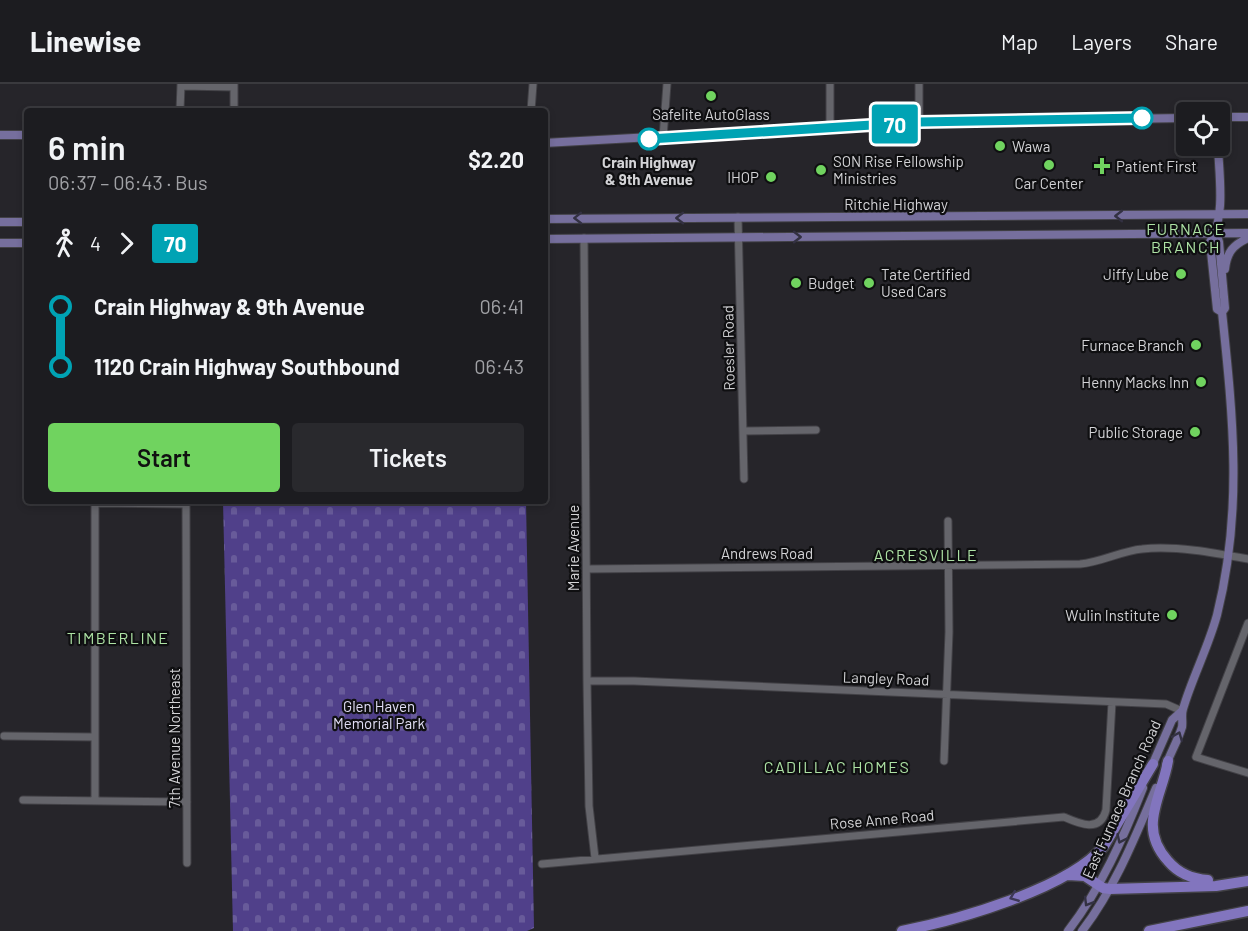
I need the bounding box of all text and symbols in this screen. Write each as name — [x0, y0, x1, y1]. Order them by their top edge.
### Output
text: Linewise — [30, 24, 141, 58]
text: Map — [1001, 29, 1038, 54]
text: Layers — [1071, 29, 1132, 54]
text: Share — [1165, 29, 1218, 54]
marker: Safelite AutoGlass — [704, 89, 718, 103]
map controls — [1176, 102, 1230, 156]
button: locate — [1176, 102, 1230, 156]
line badge: 70 — [868, 104, 922, 144]
place label: Safelite AutoGlass — [652, 105, 770, 123]
unlabelled marker — [1131, 107, 1153, 129]
text: 70 — [884, 112, 906, 137]
text: 6 min — [48, 127, 126, 167]
marker: Crain Highway & 9th Avenue — [638, 128, 660, 150]
place label: Wawa — [1012, 137, 1050, 155]
marker: Wawa — [993, 139, 1007, 153]
text: $2.20 — [468, 146, 524, 172]
place label: SON Rise Fellowship Ministries — [833, 152, 964, 187]
place label: Crain Highway & 9th Avenue — [602, 153, 696, 188]
marker: Patient First — [1093, 157, 1111, 175]
place label: Patient First — [1116, 157, 1197, 175]
marker: Car Center — [1042, 158, 1056, 172]
marker: SON Rise Fellowship Ministries — [814, 163, 828, 177]
place label: IHOP — [727, 168, 759, 186]
text: 06:37 – 06:43 · Bus — [48, 170, 208, 194]
marker: IHOP — [764, 170, 778, 184]
place label: Car Center — [1015, 174, 1084, 192]
street label: Ritchie Highway — [844, 195, 948, 213]
one-way arrow — [1114, 210, 1123, 222]
one-way arrow — [574, 212, 583, 224]
one-way arrow — [675, 212, 684, 224]
district label: FURNACE BRANCH — [1146, 219, 1226, 256]
icon: walk — [48, 227, 81, 260]
icon: forward — [110, 227, 143, 260]
text: 4 — [90, 231, 101, 255]
text: 70 — [164, 231, 186, 256]
one-way arrow — [793, 231, 802, 243]
place label: Tate Certified Used Cars — [881, 265, 971, 300]
place label: Jiffy Lube — [1103, 265, 1169, 283]
marker: Jiffy Lube — [1174, 267, 1188, 281]
place label: Budget — [808, 274, 855, 292]
marker: Budget — [789, 276, 803, 290]
marker: Tate Certified Used Cars — [862, 276, 876, 290]
text: Crain Highway & 9th Avenue — [94, 293, 365, 319]
text: 06:41 — [479, 294, 524, 318]
street label: Roesler Road — [718, 305, 738, 391]
place label: Furnace Branch — [1081, 336, 1184, 354]
marker: Furnace Branch — [1189, 338, 1203, 352]
text: 1120 Crain Highway Southbound — [94, 353, 400, 379]
text: 06:43 — [474, 354, 524, 378]
place label: Henny Macks Inn — [1081, 373, 1189, 391]
marker: Henny Macks Inn — [1194, 375, 1208, 389]
button: Start — [48, 423, 280, 492]
button: Tickets — [292, 423, 524, 492]
place label: Public Storage — [1089, 423, 1183, 441]
marker: Public Storage — [1188, 425, 1202, 439]
street label: Marie Avenue — [564, 505, 582, 591]
street label: Andrews Road — [721, 544, 813, 562]
district label: ACRESVILLE — [874, 545, 978, 564]
place label: Wulin Institute — [1065, 606, 1160, 624]
marker: Wulin Institute — [1165, 608, 1179, 622]
district label: TIMBERLINE — [67, 628, 169, 647]
street label: Langley Road — [842, 667, 930, 689]
street label: 7th Avenue Northeast — [165, 668, 183, 808]
park label: Glen Haven Memorial Park — [333, 697, 426, 732]
street label: East Furnace Branch Road — [1078, 717, 1164, 881]
one-way arrow — [1171, 732, 1183, 743]
district label: CADILLAC HOMES — [764, 757, 910, 776]
street label: Rose Anne Road — [829, 805, 935, 833]
one-way arrow — [1117, 832, 1129, 843]
one-way arrow — [1010, 890, 1020, 903]
one-way arrow — [1084, 896, 1096, 906]

